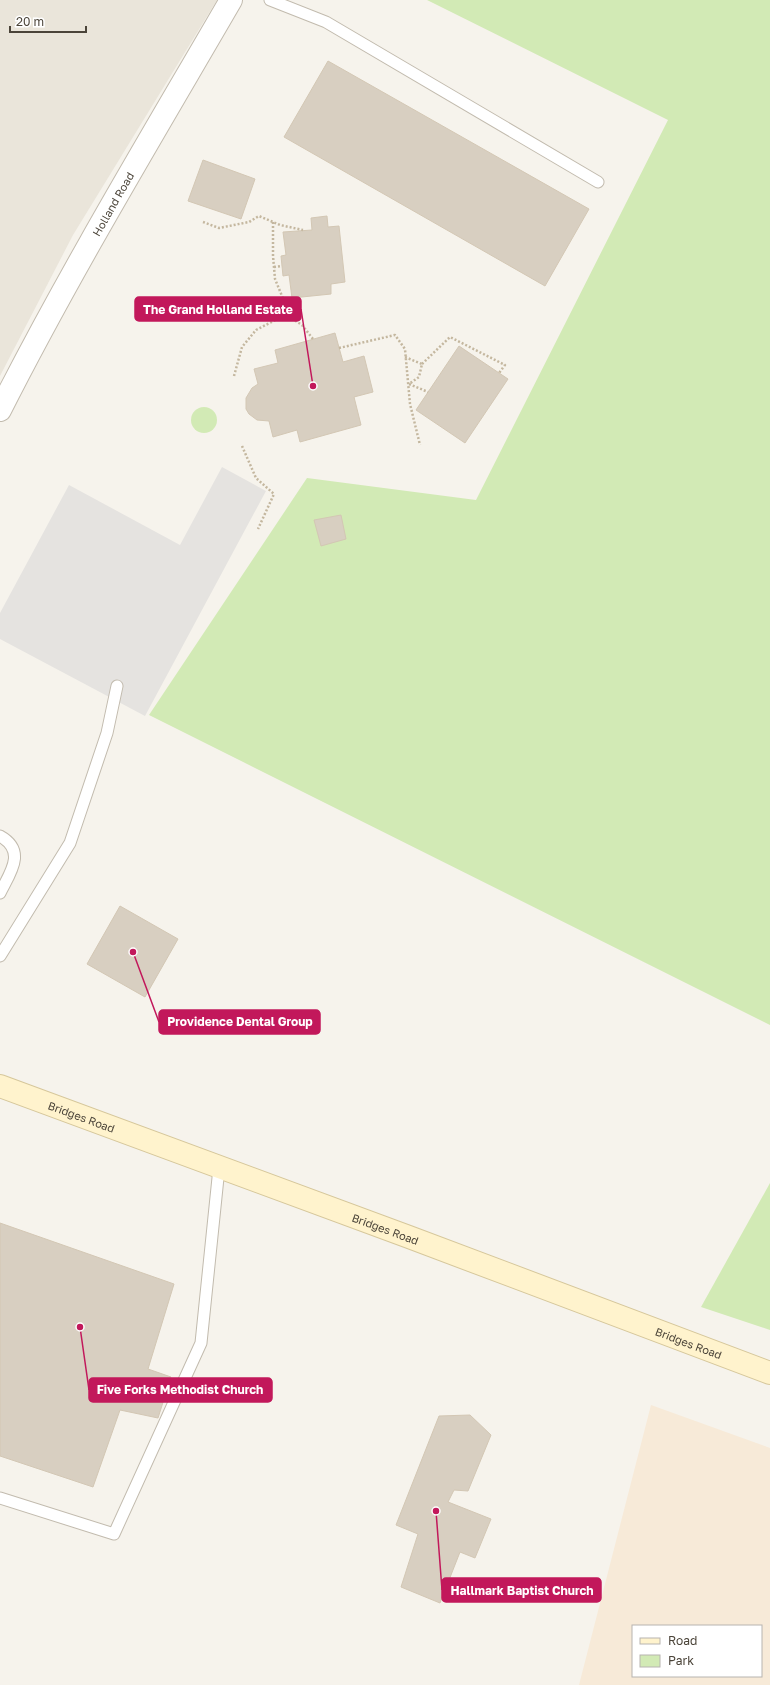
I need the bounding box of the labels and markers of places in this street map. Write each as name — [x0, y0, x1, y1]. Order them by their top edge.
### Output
callout: The Grand Holland Estate — [135, 297, 301, 321]
callout: Providence Dental Group — [159, 1010, 320, 1034]
callout: Five Forks Methodist Church — [89, 1378, 272, 1402]
callout: Hallmark Baptist Church — [442, 1578, 601, 1602]

